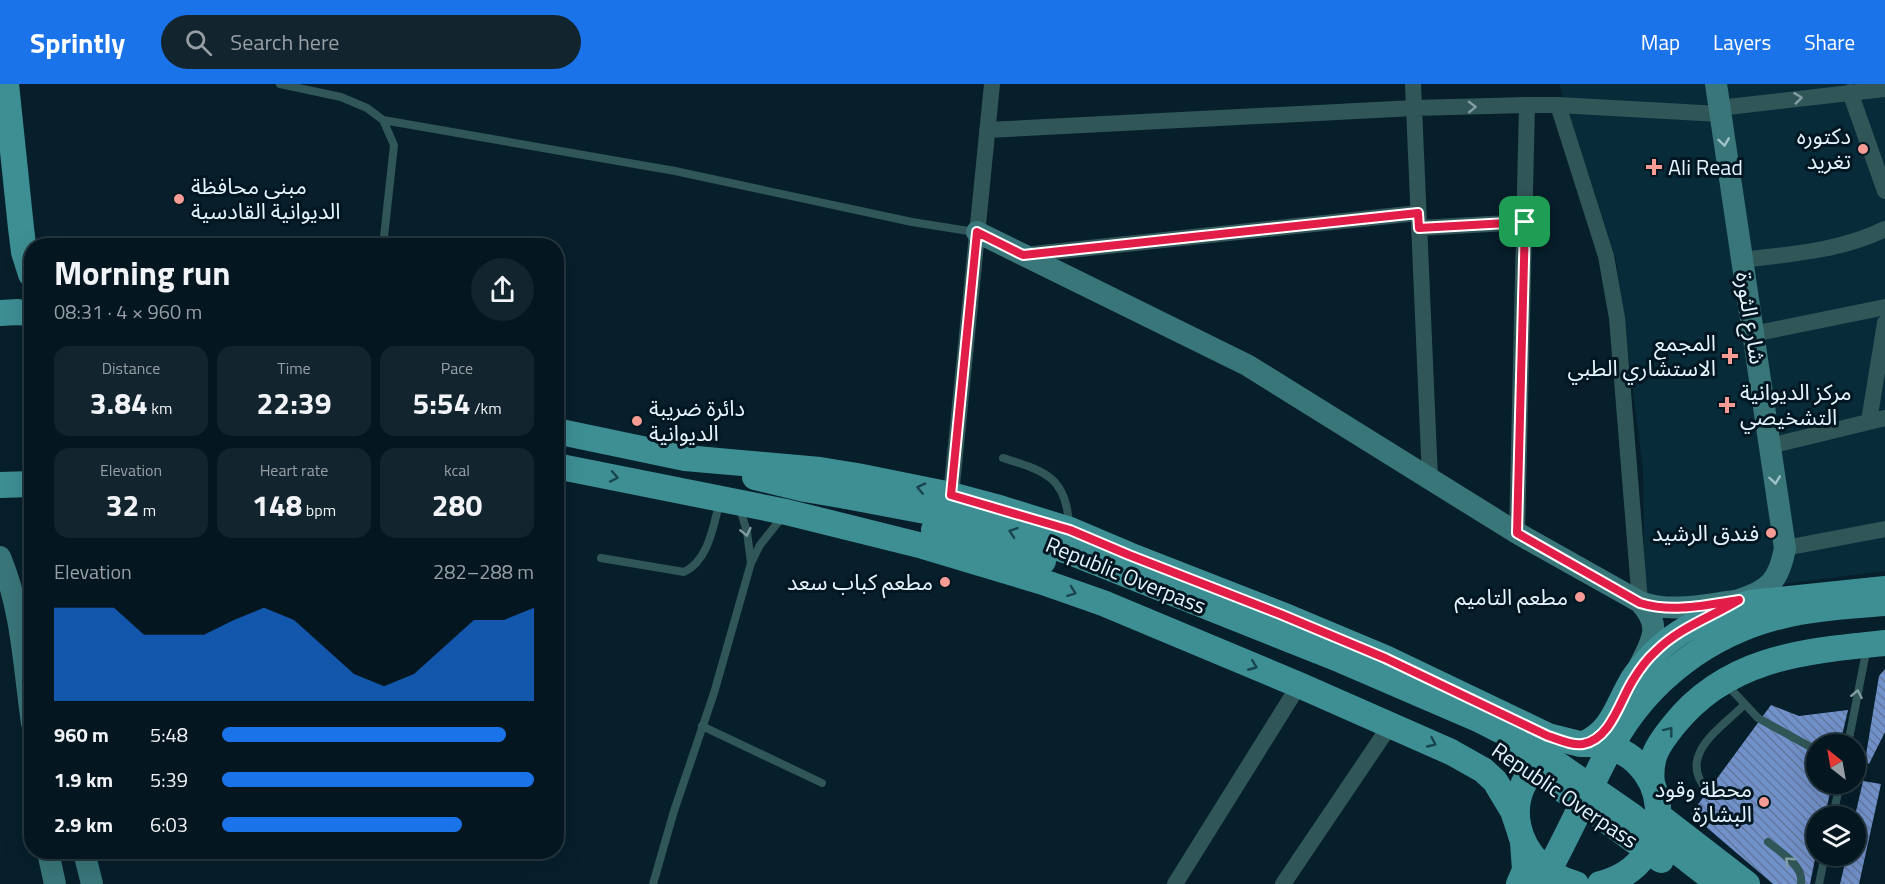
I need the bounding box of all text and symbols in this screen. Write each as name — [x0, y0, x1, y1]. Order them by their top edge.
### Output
search box — [161, 15, 581, 69]
text: Sprintly — [30, 21, 125, 64]
text: Search here — [230, 25, 339, 59]
icon: search — [182, 26, 215, 59]
text: Map — [1641, 26, 1680, 58]
text: Layers — [1713, 26, 1771, 58]
text: Share — [1804, 26, 1855, 58]
one-way arrow — [1794, 92, 1803, 105]
one-way arrow — [1468, 100, 1477, 113]
place label: دكتوره تغريد — [1797, 119, 1851, 178]
one-way arrow — [1718, 137, 1730, 147]
marker: دكتوره تغريد — [1856, 142, 1870, 156]
place label: Ali Read — [1668, 150, 1743, 184]
marker: Ali Read — [1645, 158, 1663, 176]
place label: مبنى محافظة الديوانية القادسية — [191, 169, 340, 228]
marker: مبنى محافظة الديوانية القادسية — [172, 192, 186, 206]
pin — [1499, 196, 1550, 247]
icon: arrive — [1508, 205, 1541, 238]
text: Morning run — [54, 248, 231, 298]
button: share — [471, 258, 534, 321]
street label: شارع الثورة — [1727, 269, 1775, 367]
text: 08:31 · 4 × 960 m — [54, 296, 202, 327]
place label: المجمع الاستشاري الطبي — [1567, 326, 1716, 385]
marker: المجمع الاستشاري الطبي — [1721, 347, 1739, 365]
text: Distance — [102, 356, 160, 380]
text: Time — [277, 356, 311, 380]
text: Pace — [441, 356, 473, 380]
place label: مركز الديوانية التشخيصي — [1740, 375, 1852, 434]
text: 3.84 — [90, 380, 148, 426]
text: 22:39 — [257, 380, 331, 426]
text: 5:54 — [412, 380, 470, 426]
place label: دائرة ضريبة الديوانية — [649, 391, 745, 450]
text: km — [148, 396, 172, 420]
text: /km — [470, 396, 502, 420]
marker: مركز الديوانية التشخيصي — [1718, 396, 1736, 414]
marker: دائرة ضريبة الديوانية — [630, 414, 644, 428]
text: Elevation — [100, 458, 162, 482]
text: Heart rate — [260, 458, 328, 482]
text: kcal — [444, 458, 470, 482]
one-way arrow — [609, 470, 619, 483]
one-way arrow — [1769, 476, 1781, 485]
text: 32 — [106, 482, 139, 528]
text: 148 — [252, 482, 302, 528]
text: 280 — [432, 482, 482, 528]
one-way arrow — [916, 482, 926, 495]
text: m — [139, 498, 156, 522]
text: bpm — [302, 498, 336, 522]
place label: فندق الرشيد — [1652, 516, 1759, 550]
marker: فندق الرشيد — [1764, 526, 1778, 540]
one-way arrow — [739, 527, 752, 537]
one-way arrow — [1008, 527, 1019, 539]
street label: Republic Overpass — [1041, 527, 1211, 623]
text: Elevation — [54, 556, 132, 587]
text: 282–288 m — [433, 556, 534, 587]
place label: مطعم كباب سعد — [787, 565, 933, 599]
marker: مطعم كباب سعد — [938, 575, 952, 589]
place label: مطعم التاميم — [1454, 580, 1568, 614]
one-way arrow — [1066, 585, 1077, 598]
marker: مطعم التاميم — [1573, 590, 1587, 604]
one-way arrow — [1246, 659, 1257, 671]
one-way arrow — [1850, 690, 1863, 700]
text: 960 m — [54, 719, 109, 750]
text: 5:48 — [150, 719, 188, 750]
one-way arrow — [1662, 727, 1673, 738]
street label: Republic Overpass — [1485, 733, 1645, 857]
north arrow — [1806, 734, 1866, 794]
map controls — [1806, 734, 1866, 866]
one-way arrow — [1425, 736, 1436, 748]
text: 1.9 km — [54, 764, 113, 795]
text: 5:39 — [150, 764, 188, 795]
place label: محطة وقود البشارة — [1655, 772, 1752, 831]
marker: محطة وقود البشارة — [1757, 795, 1771, 809]
button: layers — [1806, 806, 1866, 866]
text: 2.9 km — [54, 809, 113, 840]
text: 6:03 — [150, 809, 188, 840]
one-way arrow — [1786, 857, 1797, 868]

